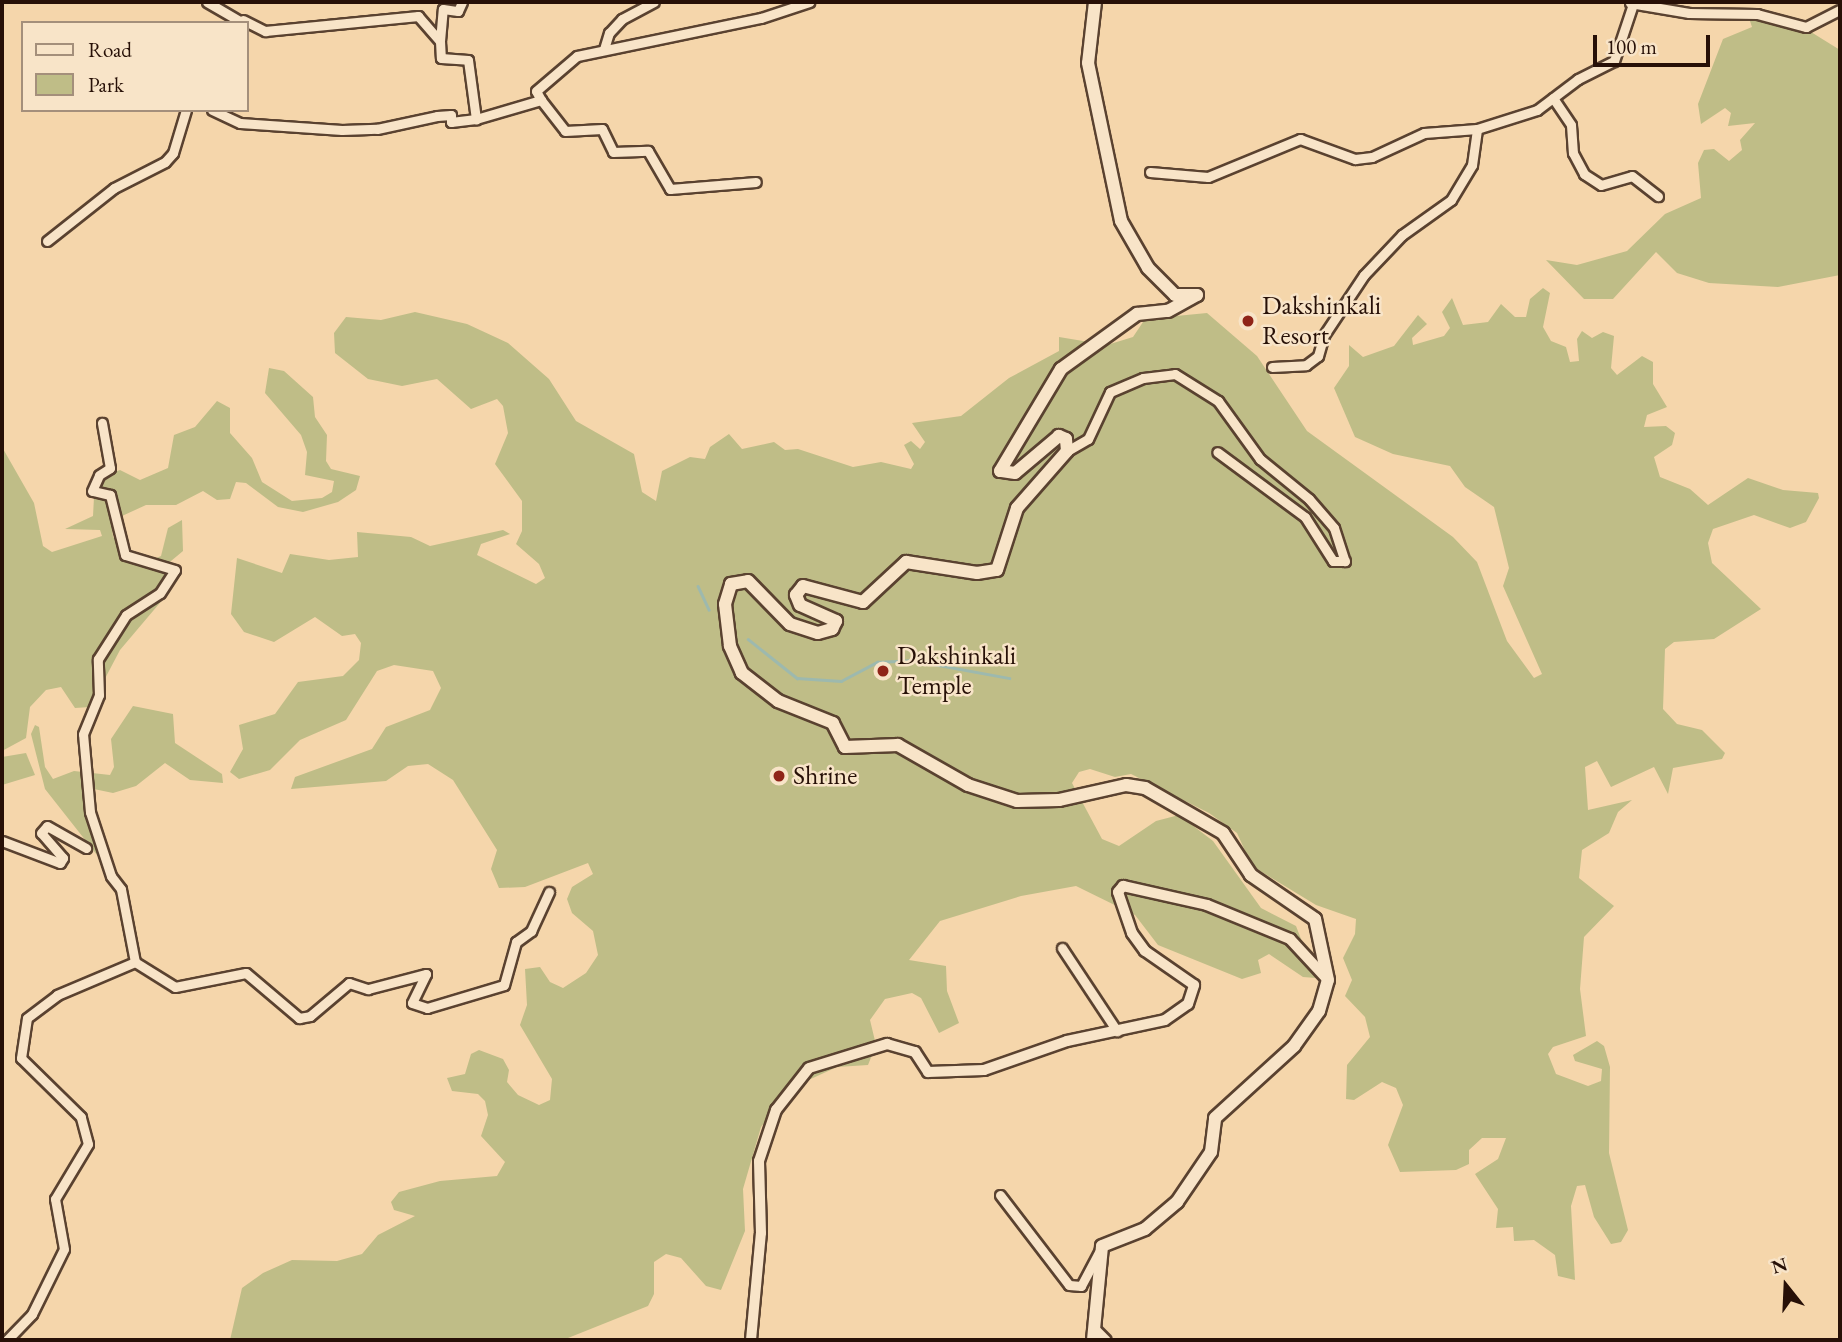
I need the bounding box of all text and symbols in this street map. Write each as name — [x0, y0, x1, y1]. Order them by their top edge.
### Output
legend — [21, 21, 248, 112]
scale bar — [1597, 21, 1714, 65]
text: 100 m — [1606, 33, 1657, 60]
text: Road — [88, 36, 132, 63]
text: Park — [88, 71, 124, 98]
place label: Dakshinkali Resort — [1262, 290, 1381, 352]
marker: Dakshinkali Resort — [1240, 313, 1256, 329]
place label: Dakshinkali Temple — [897, 640, 1016, 702]
marker: Dakshinkali Temple — [875, 663, 891, 679]
place label: Shrine — [793, 760, 857, 792]
marker: Shrine — [771, 768, 787, 784]
north arrow — [1751, 1251, 1821, 1321]
text: N — [1768, 1251, 1791, 1280]

